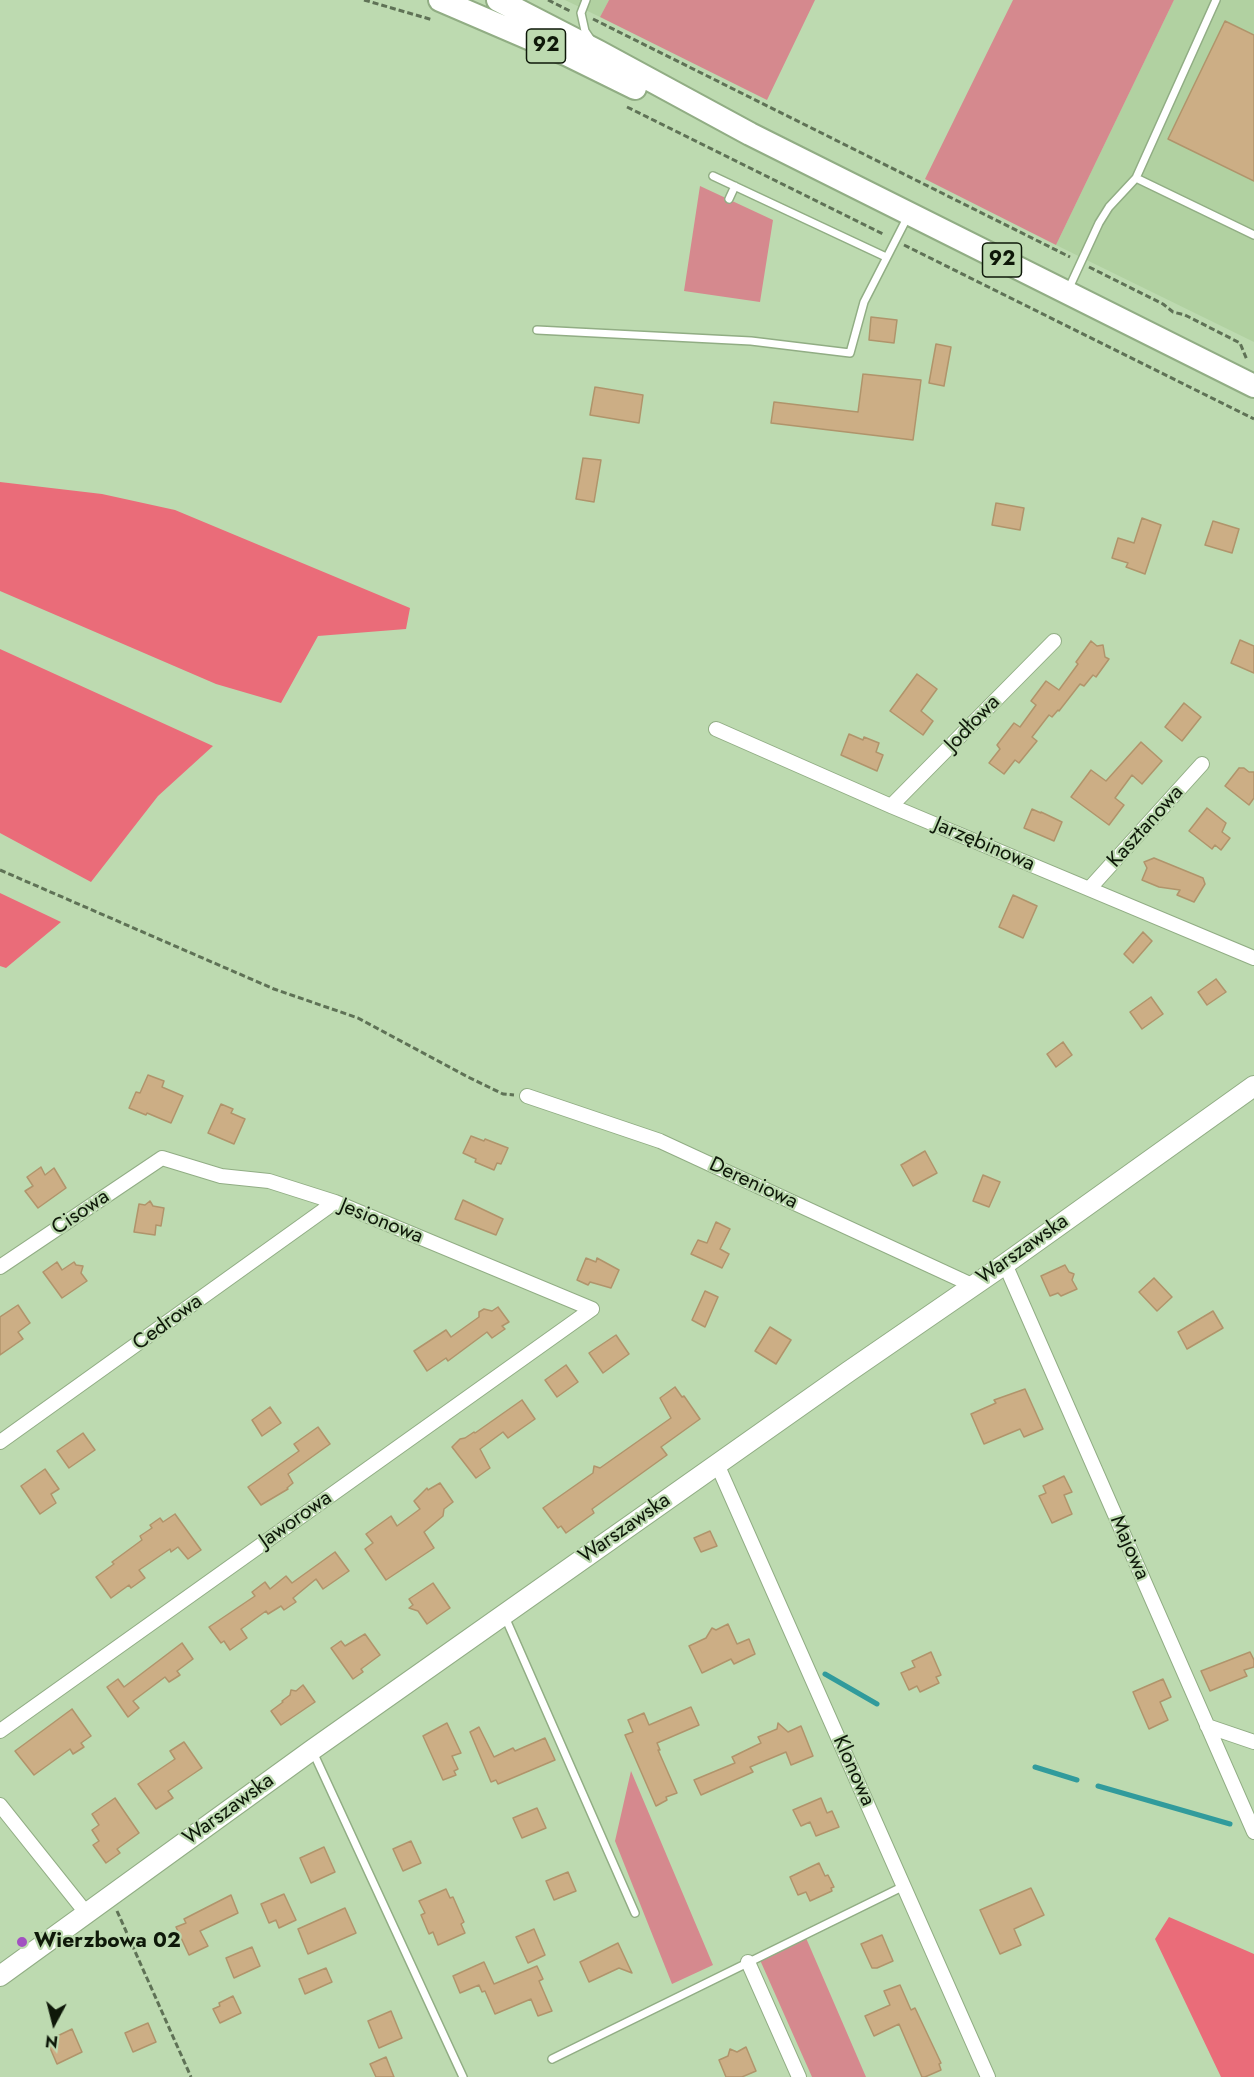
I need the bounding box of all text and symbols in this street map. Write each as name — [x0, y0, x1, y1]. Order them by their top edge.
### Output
road number: 92 — [526, 29, 566, 63]
road number: 92 — [982, 243, 1022, 277]
street label: Jodłowa — [940, 690, 1006, 758]
street label: Kasztanowa — [1103, 781, 1189, 873]
street label: Jarzębinowa — [930, 812, 1038, 878]
street label: Dereniowa — [705, 1153, 801, 1215]
street label: Cisowa — [47, 1185, 115, 1241]
street label: Jesionowa — [336, 1194, 426, 1250]
street label: Warszawska — [972, 1209, 1074, 1291]
street label: Cedrowa — [128, 1289, 208, 1357]
street label: Jaworowa — [255, 1486, 337, 1554]
street label: Warszawska — [574, 1488, 676, 1570]
street label: Majowa — [1104, 1512, 1154, 1584]
street label: Klonowa — [826, 1732, 880, 1810]
street label: Warszawska — [179, 1769, 279, 1851]
place label: Wierzbowa 02 — [34, 1929, 181, 1955]
marker: Wierzbowa 02 — [15, 1935, 29, 1949]
north arrow — [24, 1993, 84, 2053]
text: N — [44, 2029, 59, 2054]

